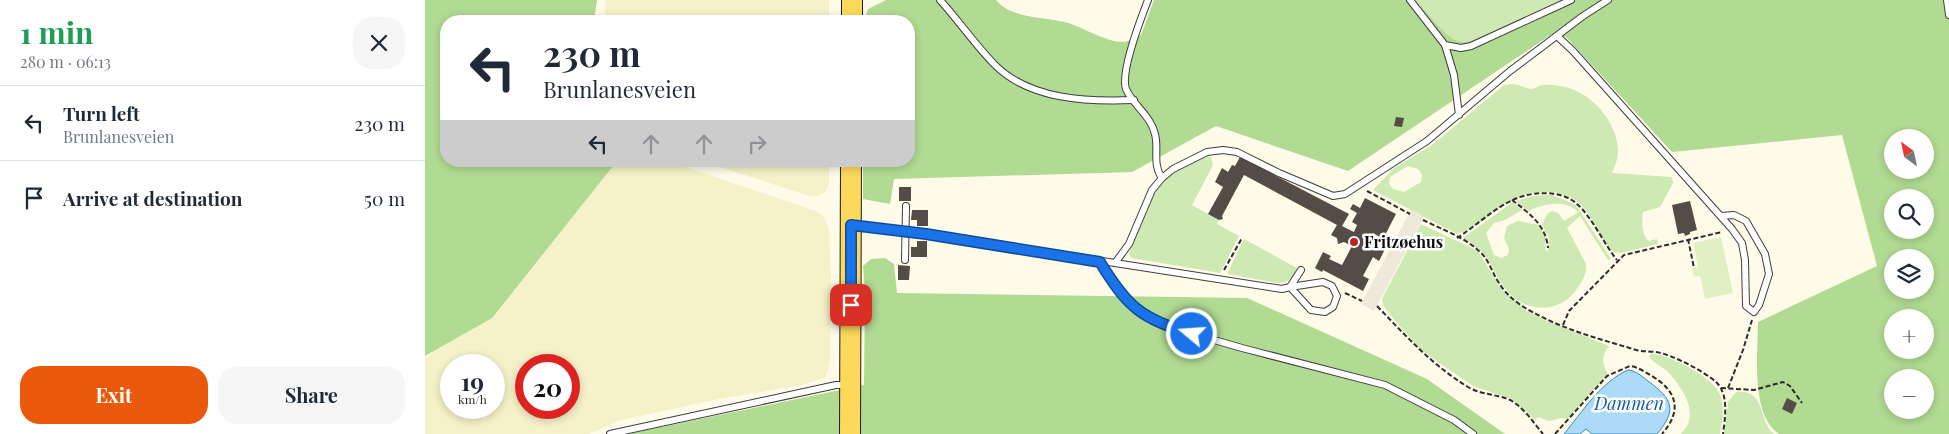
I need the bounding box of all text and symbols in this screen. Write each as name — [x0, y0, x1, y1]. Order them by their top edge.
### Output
text: 1 min — [20, 12, 94, 52]
button: close — [353, 17, 405, 69]
text: 230 m — [543, 29, 641, 76]
icon: left — [460, 35, 525, 100]
text: 280 m · 06:13 — [20, 51, 111, 72]
text: Brunlanesveien — [543, 74, 696, 104]
text: Turn left — [63, 100, 140, 126]
icon: left — [20, 109, 48, 137]
text: 230 m — [354, 110, 405, 136]
text: Brunlanesveien — [63, 126, 174, 147]
north arrow — [1884, 129, 1934, 179]
map controls — [1884, 129, 1934, 419]
icon: left — [584, 130, 612, 158]
icon: ahead — [637, 130, 665, 158]
icon: ahead — [690, 130, 718, 158]
icon: right — [743, 130, 771, 158]
icon: arrive — [20, 184, 48, 212]
text: Arrive at destination — [63, 185, 243, 211]
text: 50 m — [364, 185, 405, 211]
button: search — [1884, 189, 1934, 239]
place label: Fritzøehus — [1364, 231, 1443, 252]
marker: Fritzøehus — [1348, 236, 1360, 248]
button: layers — [1884, 249, 1934, 299]
pin — [830, 284, 872, 326]
icon: arrive — [837, 291, 865, 319]
position arrow — [1165, 307, 1217, 359]
button: + — [1884, 309, 1934, 359]
speed limit sign: 20 — [515, 354, 580, 419]
text: 19 — [461, 364, 484, 397]
button: Exit — [20, 366, 208, 424]
button: Share — [218, 366, 405, 424]
button: − — [1884, 369, 1934, 419]
text: km/h — [458, 391, 487, 407]
water label: Dammen — [1593, 391, 1664, 415]

